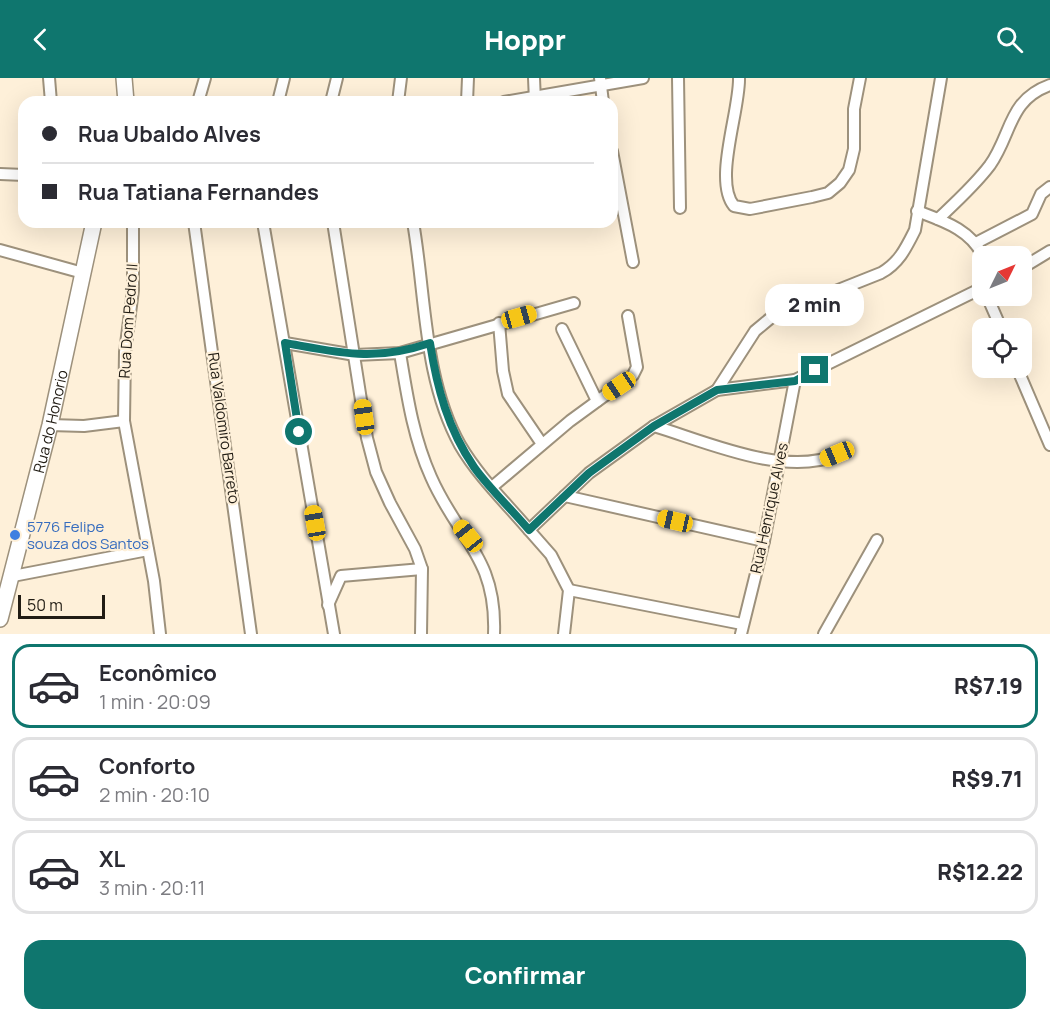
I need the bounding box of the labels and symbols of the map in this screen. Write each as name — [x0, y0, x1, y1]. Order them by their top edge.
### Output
north arrow — [972, 246, 1032, 306]
street label: Rua Dom Pedro II — [114, 263, 142, 379]
callout: 2 min — [766, 283, 864, 325]
car — [499, 303, 539, 331]
street label: Rua Valdomiro Barreto — [203, 351, 245, 505]
route end — [801, 356, 828, 383]
street label: Rua do Honorio — [28, 368, 72, 475]
car — [599, 368, 639, 404]
car — [353, 398, 375, 436]
route start — [285, 418, 312, 445]
car — [817, 439, 857, 469]
street label: Rua Henrique Alves — [745, 441, 793, 575]
car — [303, 504, 327, 542]
car — [655, 508, 695, 534]
place label: 5776 Felipe souza dos Santos — [27, 516, 149, 554]
car — [450, 516, 486, 556]
marker: 5776 Felipe souza dos Santos — [8, 528, 22, 542]
scale bar — [18, 592, 105, 620]

